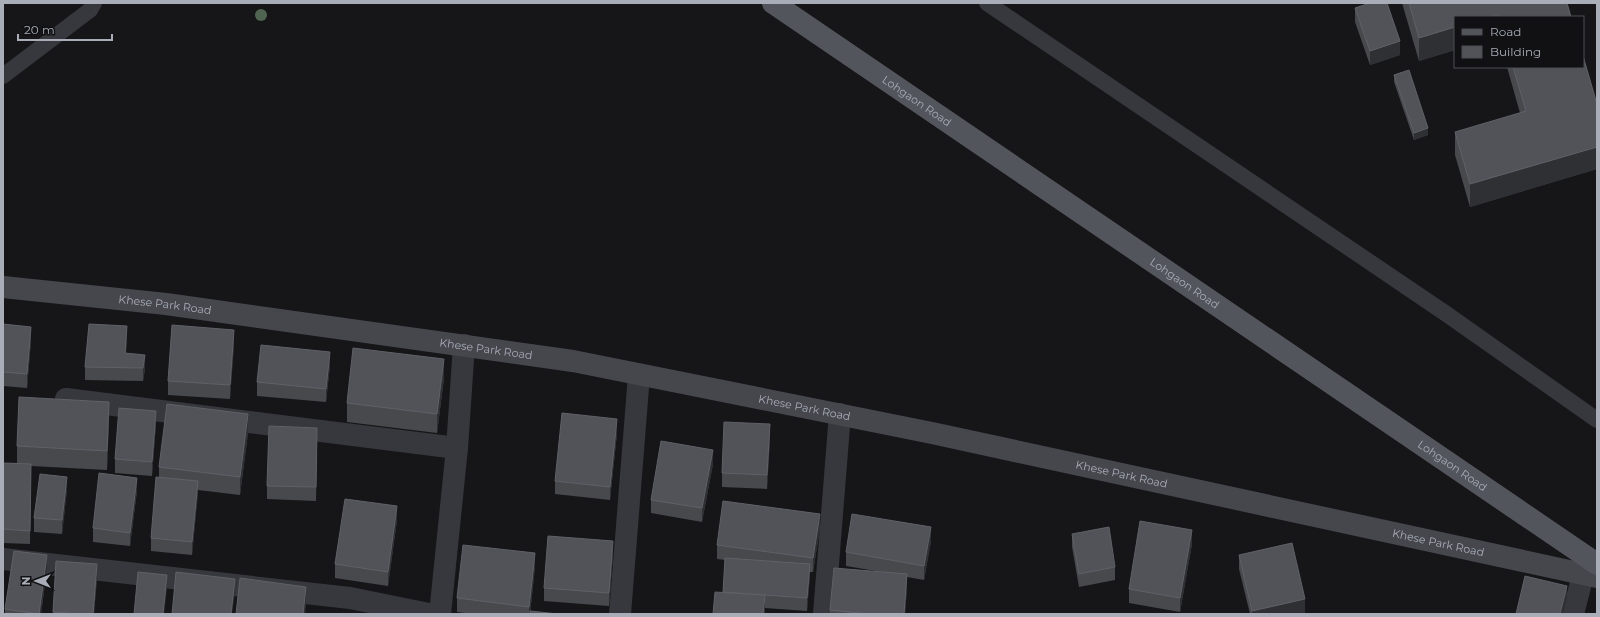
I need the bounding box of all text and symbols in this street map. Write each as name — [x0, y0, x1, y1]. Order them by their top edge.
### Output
scale bar — [18, 16, 112, 42]
legend — [1454, 16, 1584, 68]
text: 20 m — [24, 22, 55, 37]
text: Road — [1490, 24, 1521, 39]
text: Building — [1490, 44, 1541, 59]
street label: Lohgaon Road — [879, 72, 954, 129]
street label: Lohgaon Road — [1147, 255, 1222, 312]
street label: Khese Park Road — [118, 292, 212, 317]
street label: Khese Park Road — [439, 335, 533, 362]
street label: Khese Park Road — [757, 391, 852, 424]
street label: Lohgaon Road — [1415, 437, 1490, 494]
street label: Khese Park Road — [1074, 457, 1169, 491]
street label: Khese Park Road — [1391, 526, 1486, 559]
north arrow — [16, 561, 56, 601]
text: N — [19, 577, 33, 585]

